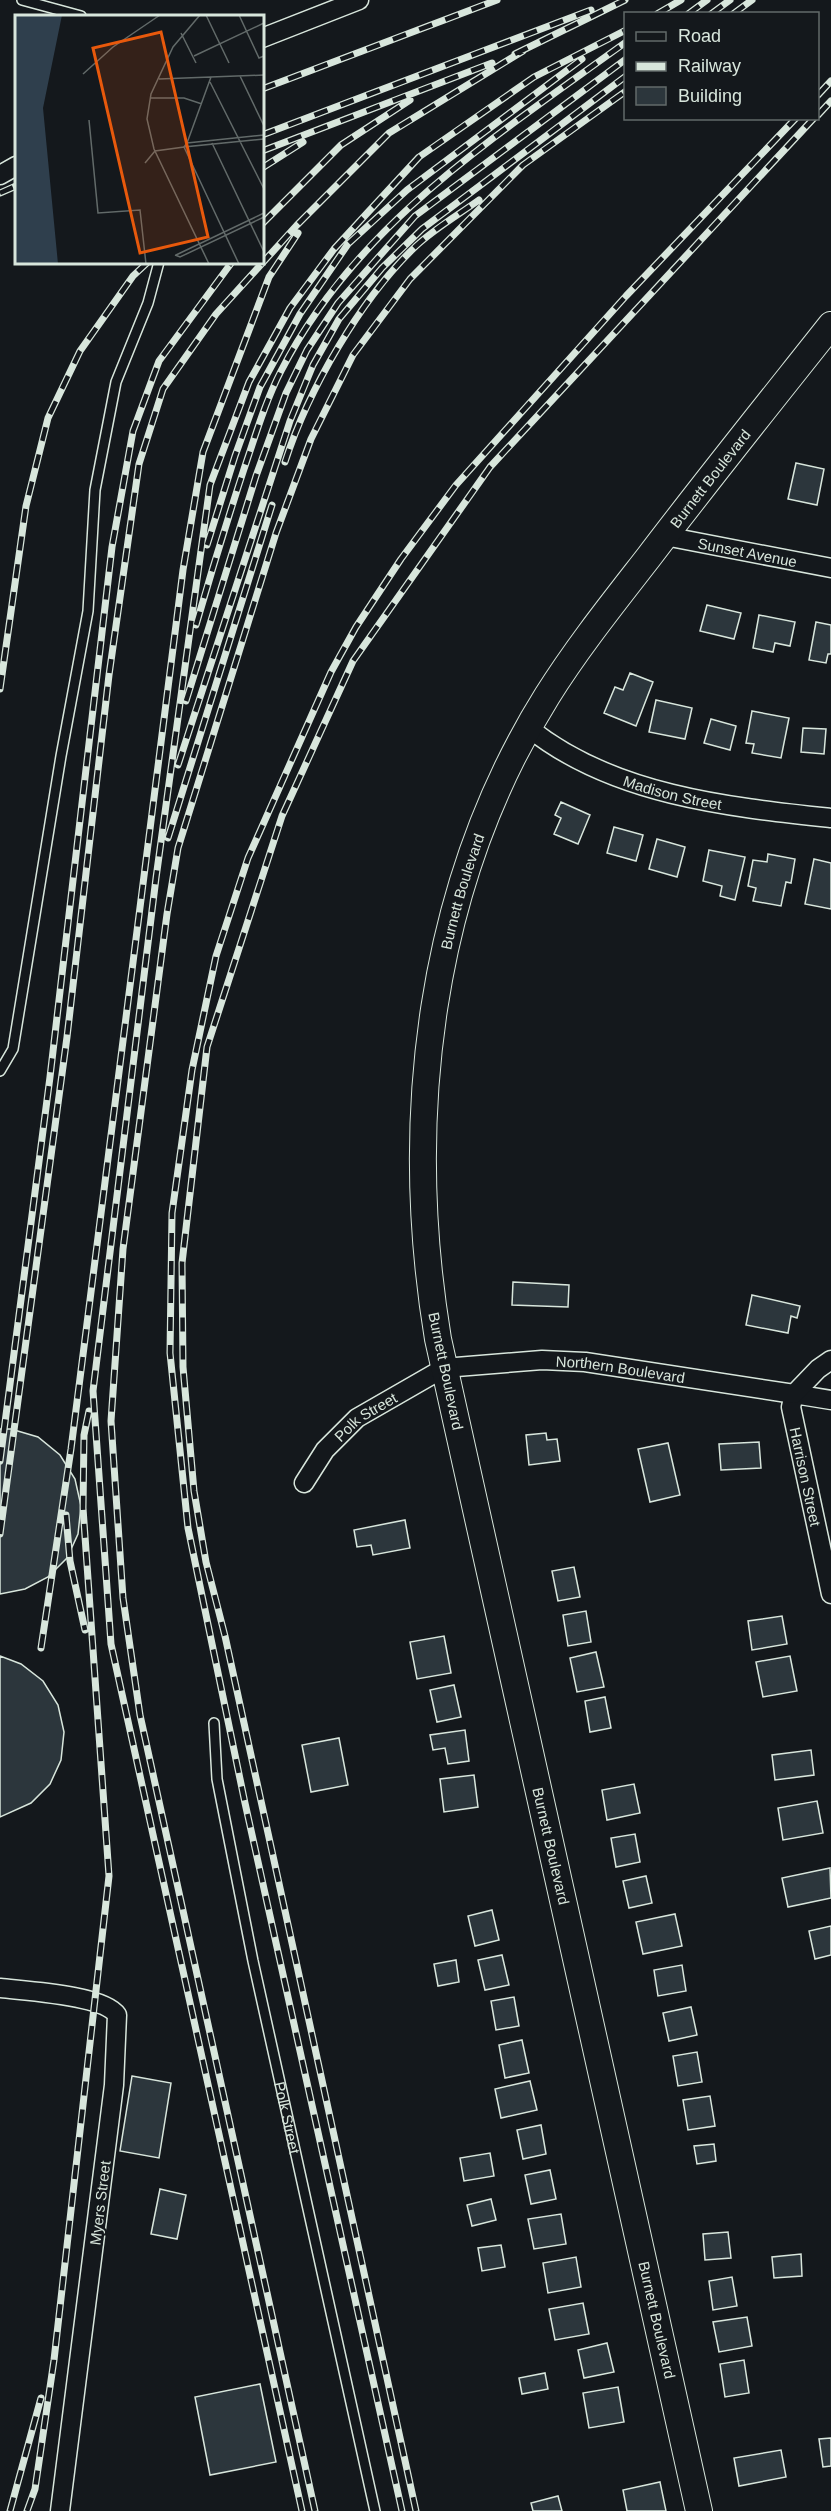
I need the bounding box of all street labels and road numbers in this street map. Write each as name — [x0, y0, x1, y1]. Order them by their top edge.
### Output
street label: Burnett Boulevard — [666, 426, 753, 531]
street label: Sunset Avenue — [696, 534, 799, 570]
street label: Madison Street — [621, 772, 724, 813]
street label: Burnett Boulevard — [437, 831, 487, 951]
street label: Burnett Boulevard — [425, 1311, 467, 1431]
street label: Northern Boulevard — [555, 1352, 686, 1386]
street label: Polk Street — [330, 1388, 400, 1445]
street label: Harrison Street — [787, 1425, 825, 1529]
street label: Burnett Boulevard — [529, 1786, 573, 1906]
street label: Polk Street — [271, 2080, 304, 2156]
street label: Myers Street — [86, 2159, 114, 2246]
street label: Burnett Boulevard — [635, 2260, 679, 2380]

